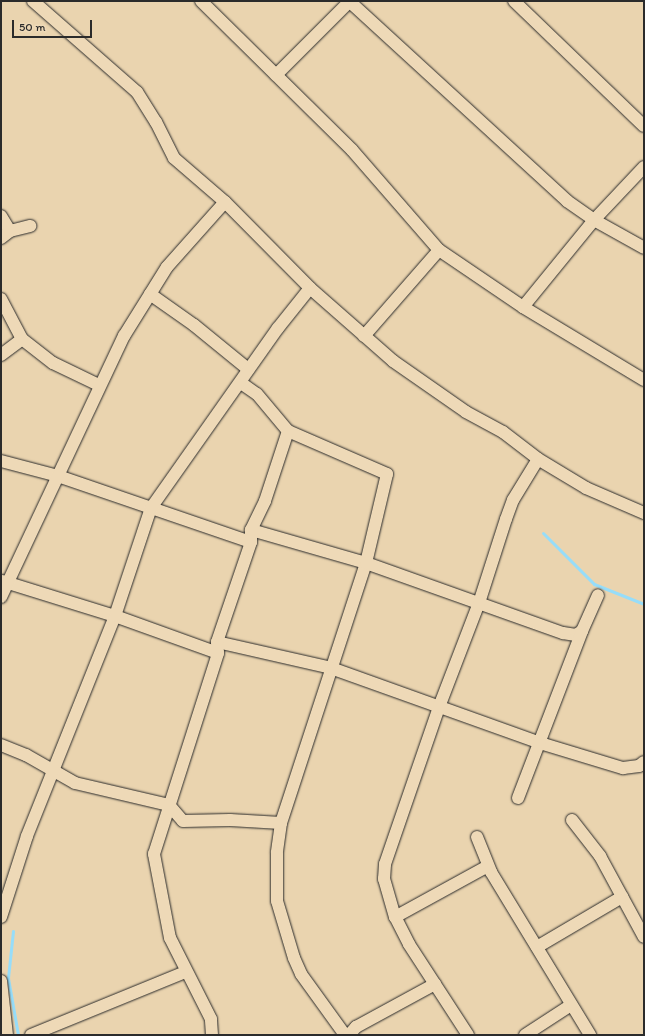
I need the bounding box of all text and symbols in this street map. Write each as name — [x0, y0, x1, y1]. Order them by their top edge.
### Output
scale bar — [14, 12, 94, 38]
text: 50 m — [19, 20, 45, 34]

